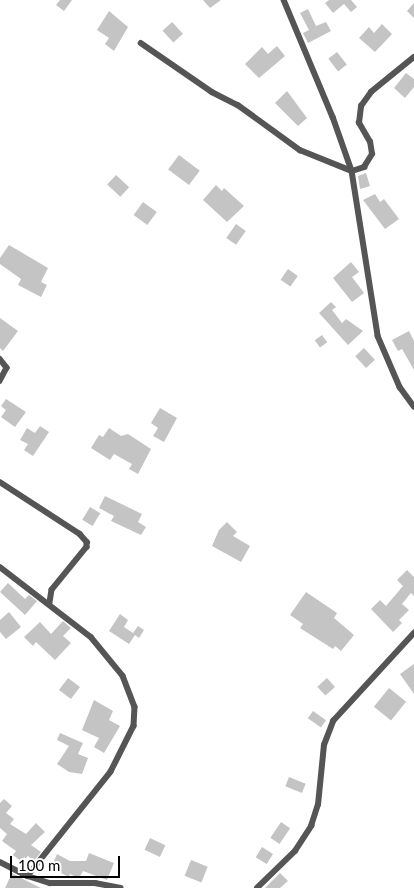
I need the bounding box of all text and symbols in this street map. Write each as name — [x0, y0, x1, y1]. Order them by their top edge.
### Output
scale bar — [12, 846, 122, 878]
text: 100 m — [18, 856, 60, 874]

